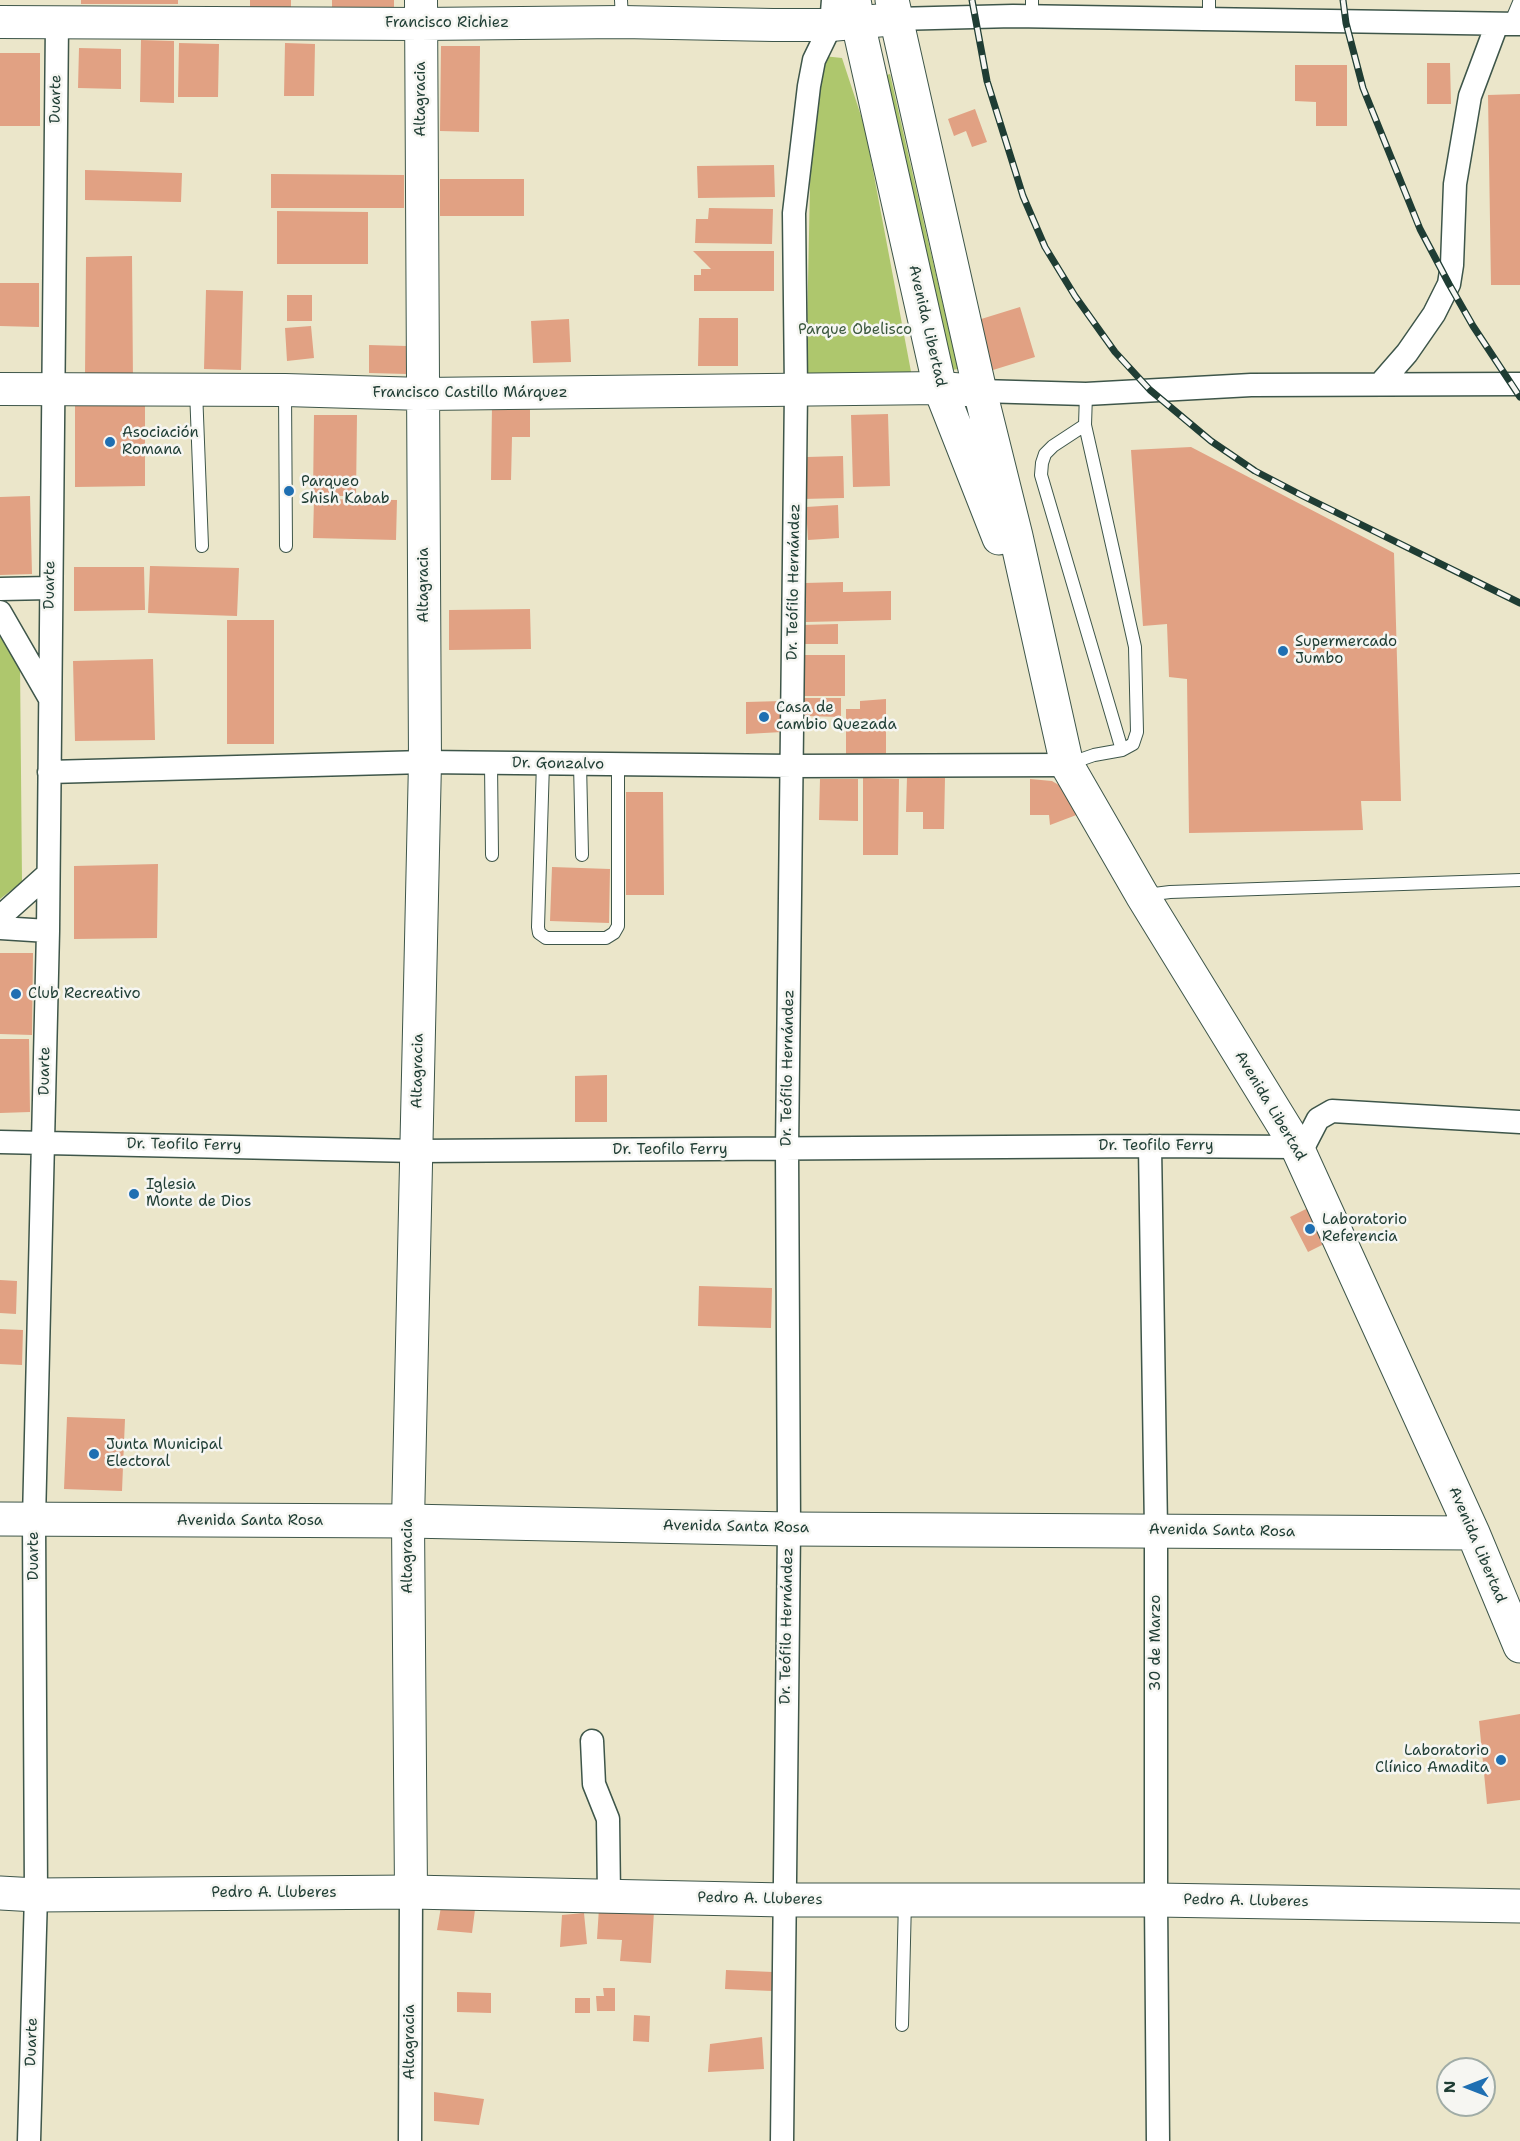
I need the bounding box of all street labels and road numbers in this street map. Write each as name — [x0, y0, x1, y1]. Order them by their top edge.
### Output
street label: Francisco Richiez — [385, 14, 509, 32]
street label: Altagracia — [412, 61, 430, 137]
street label: Duarte — [47, 74, 65, 124]
street label: Avenida Libertad — [904, 263, 950, 389]
street label: Francisco Castillo Márquez — [372, 384, 568, 402]
street label: Dr. Teófilo Hernández — [784, 503, 804, 661]
street label: Altagracia — [415, 547, 433, 623]
street label: Duarte — [41, 560, 59, 610]
street label: Dr. Gonzalvo — [512, 754, 604, 774]
street label: Dr. Teófilo Hernández — [778, 989, 798, 1147]
street label: Altagracia — [408, 1033, 428, 1109]
street label: Duarte — [36, 1046, 54, 1096]
street label: Avenida Libertad — [1230, 1048, 1310, 1164]
street label: Dr. Teofilo Ferry — [126, 1135, 242, 1155]
street label: Dr. Teofilo Ferry — [1098, 1137, 1214, 1155]
street label: Dr. Teofilo Ferry — [612, 1141, 728, 1159]
street label: Avenida Libertad — [1444, 1484, 1510, 1606]
street label: Avenida Santa Rosa — [177, 1512, 323, 1530]
street label: Avenida Santa Rosa — [663, 1517, 809, 1537]
street label: Altagracia — [399, 1518, 417, 1594]
street label: Avenida Santa Rosa — [1149, 1521, 1295, 1541]
street label: Duarte — [25, 1532, 43, 1580]
street label: Dr. Teófilo Hernández — [777, 1547, 797, 1705]
street label: 30 de Marzo — [1147, 1595, 1165, 1691]
street label: Pedro A. Lluberes — [211, 1884, 337, 1902]
street label: Pedro A. Lluberes — [697, 1889, 823, 1909]
street label: Pedro A. Lluberes — [1183, 1891, 1309, 1911]
street label: Altagracia — [401, 2004, 419, 2080]
street label: Duarte — [22, 2017, 42, 2067]

